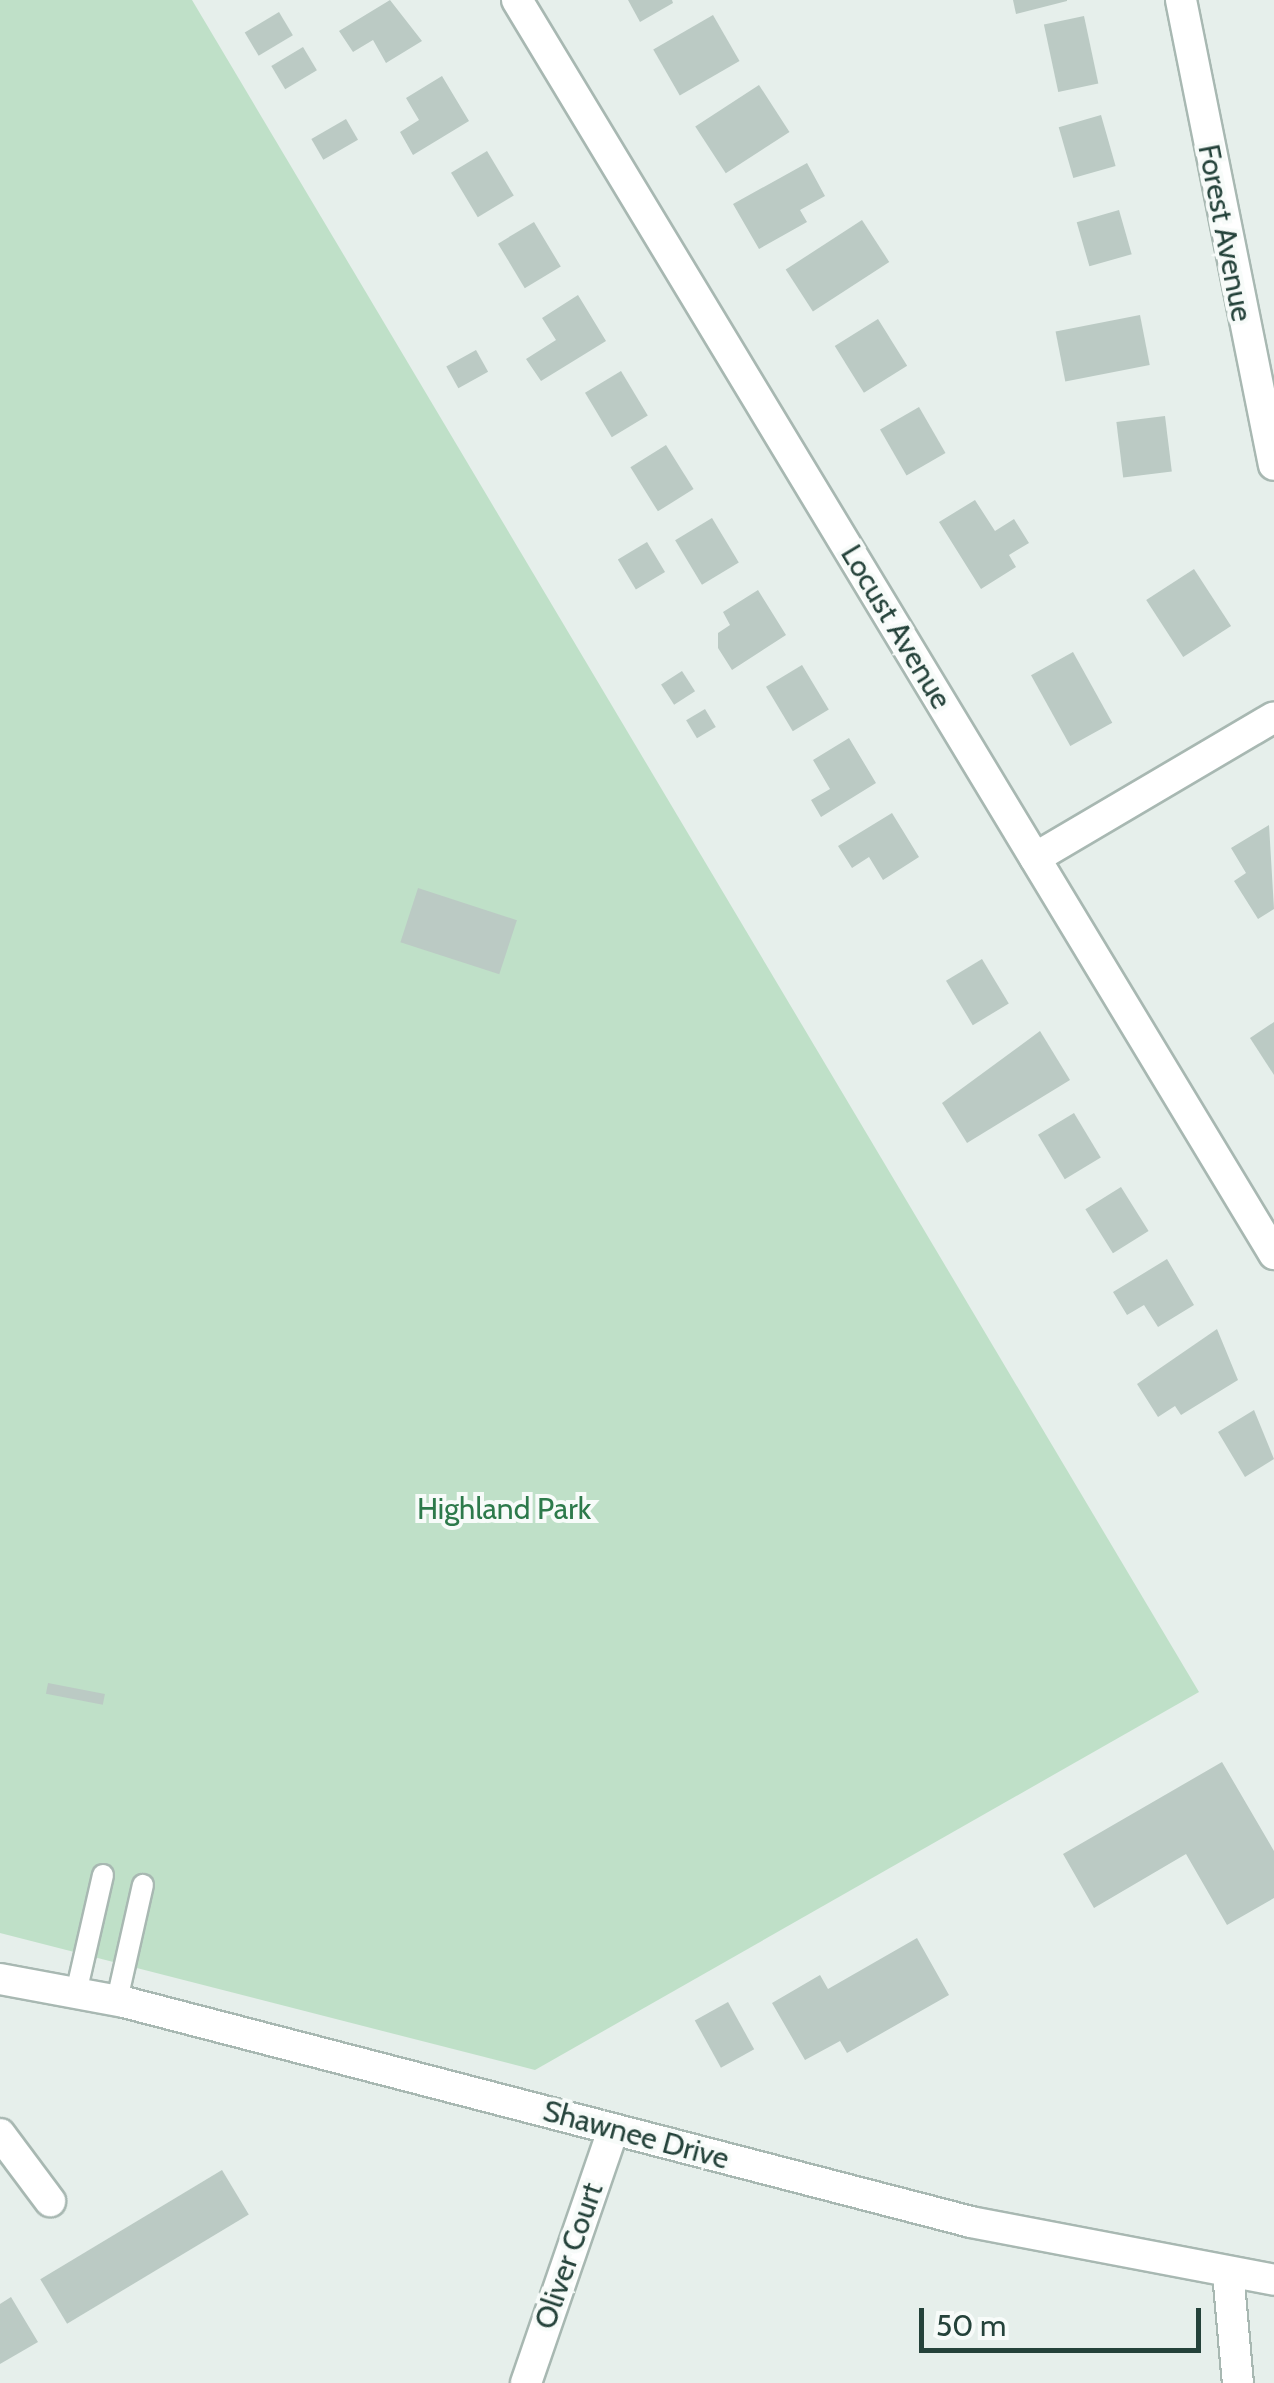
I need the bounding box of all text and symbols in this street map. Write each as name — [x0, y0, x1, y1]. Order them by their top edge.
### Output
street label: Forest Avenue — [1190, 141, 1260, 325]
street label: Locust Avenue — [833, 538, 959, 716]
park label: Highland Park — [417, 1491, 591, 1527]
street label: Shawnee Drive — [539, 2093, 733, 2177]
street label: Oliver Court — [527, 2178, 611, 2334]
scale bar — [924, 2288, 1206, 2350]
text: 50 m — [936, 2307, 1006, 2344]

